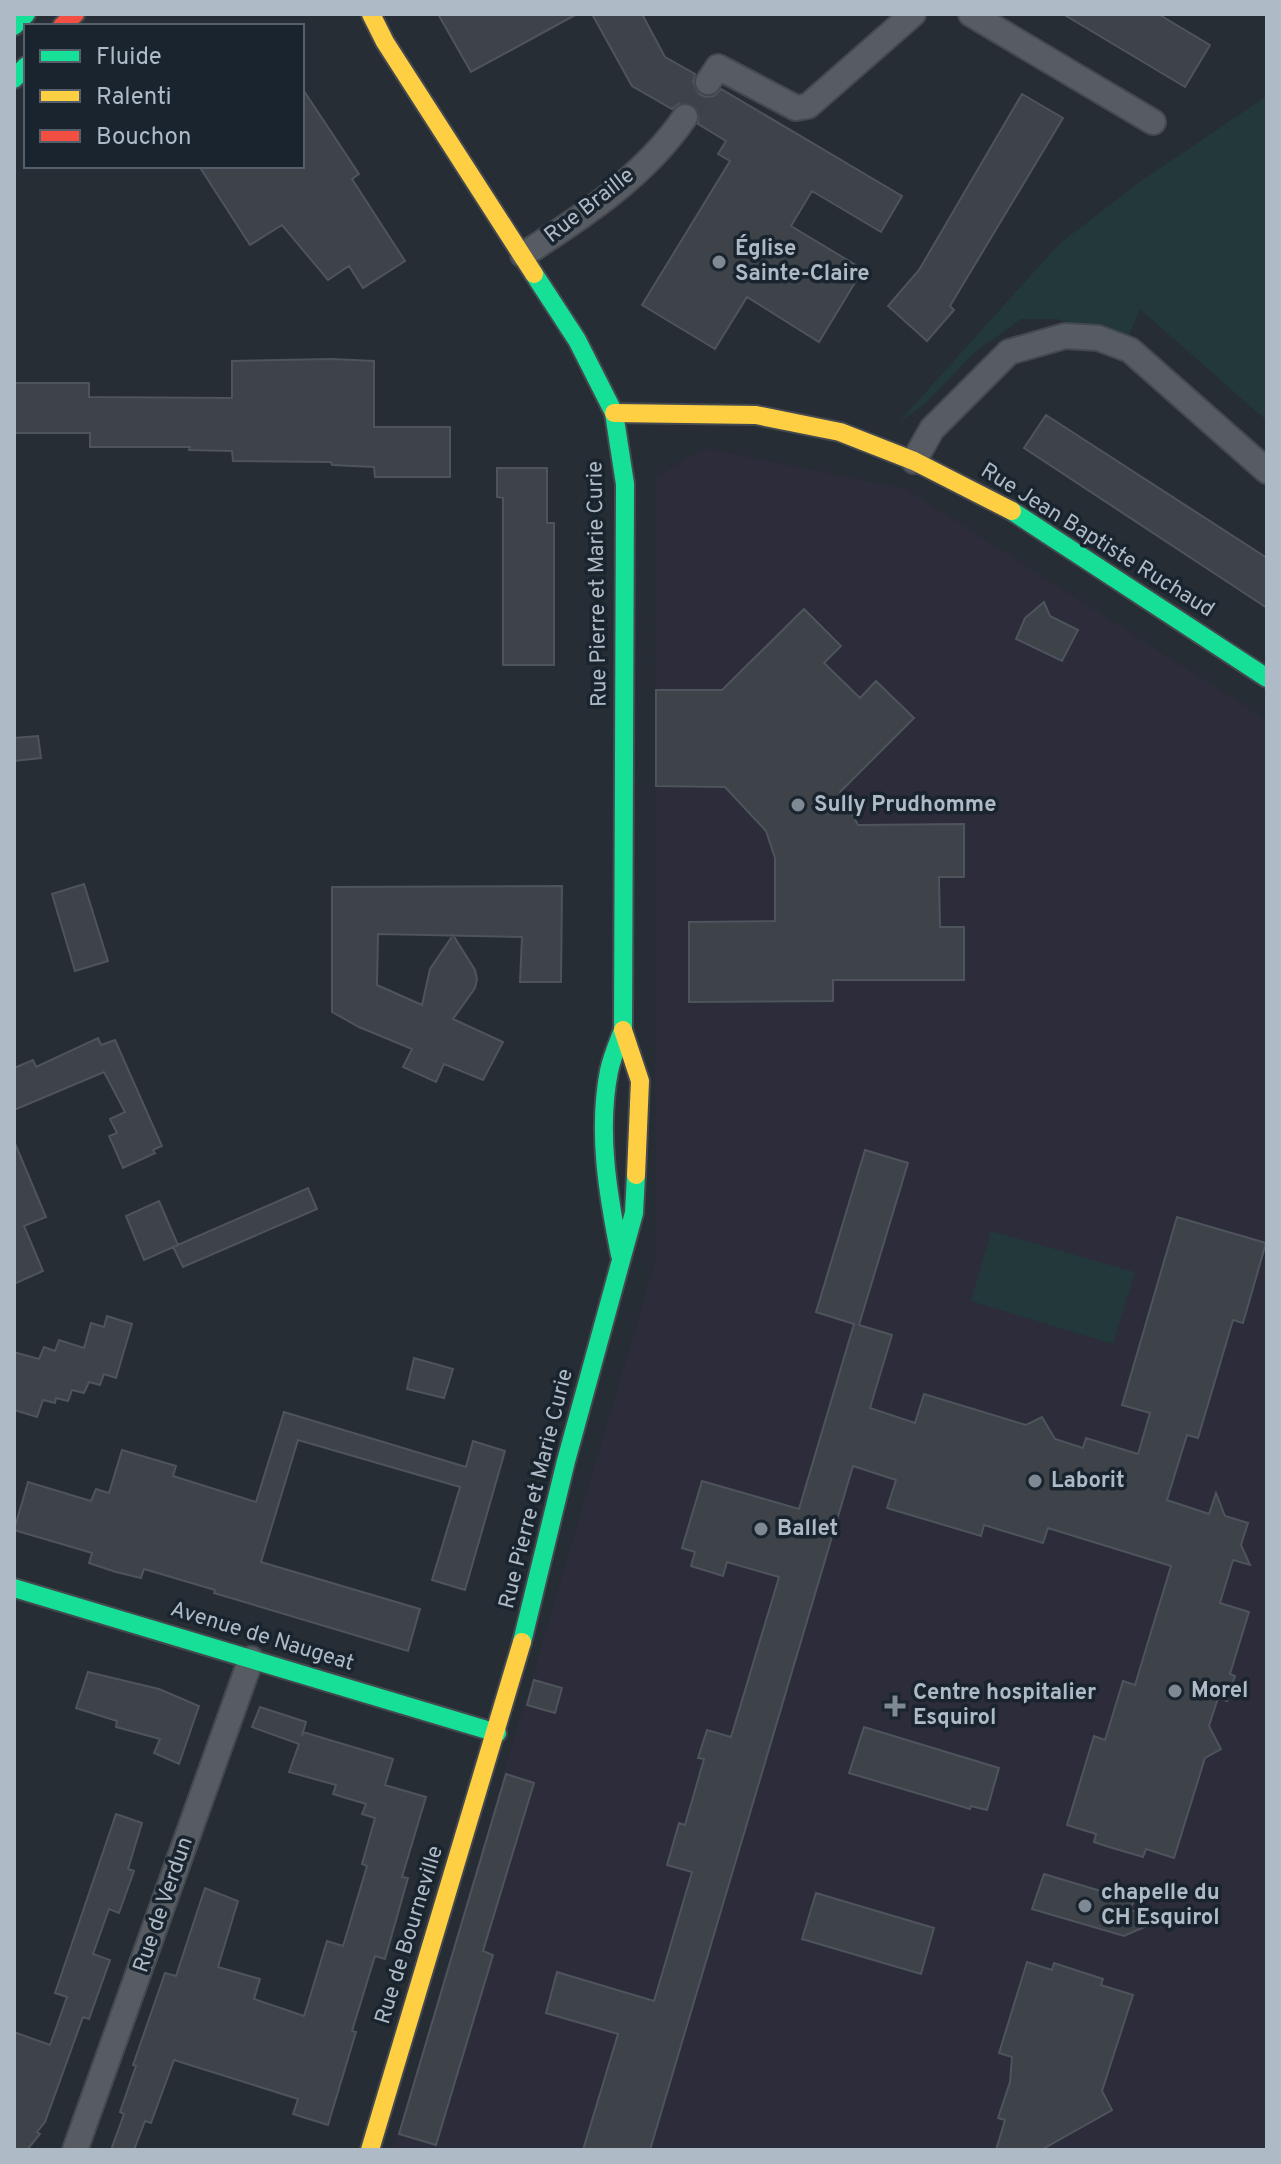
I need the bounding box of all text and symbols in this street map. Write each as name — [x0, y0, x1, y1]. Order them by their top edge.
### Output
legend — [24, 24, 304, 168]
text: Fluide — [96, 43, 162, 73]
text: Ralenti — [96, 83, 172, 113]
text: Bouchon — [96, 123, 191, 153]
street label: Rue Braille — [540, 163, 640, 249]
place label: Église Sainte-Claire — [735, 234, 870, 288]
marker: Église Sainte-Claire — [710, 253, 728, 271]
street label: Rue Jean Baptiste Ruchaud — [975, 458, 1219, 624]
street label: Rue Pierre et Marie Curie — [582, 461, 614, 707]
place label: Sully Prudhomme — [814, 792, 996, 819]
marker: Sully Prudhomme — [789, 796, 807, 814]
street label: Rue Pierre et Marie Curie — [494, 1366, 580, 1612]
place label: Laborit — [1051, 1468, 1125, 1495]
marker: Laborit — [1026, 1472, 1044, 1490]
place label: Ballet — [777, 1516, 838, 1543]
marker: Ballet — [752, 1520, 770, 1538]
street label: Avenue de Naugeat — [167, 1596, 357, 1678]
place label: Morel — [1191, 1678, 1248, 1705]
place label: Centre hospitalier Esquirol — [913, 1680, 1096, 1732]
marker: Morel — [1166, 1682, 1184, 1700]
marker: Centre hospitalier Esquirol — [884, 1695, 906, 1717]
street label: Rue de Verdun — [128, 1834, 200, 1976]
street label: Rue de Bourneville — [370, 1843, 450, 2027]
place label: chapelle du CH Esquirol — [1101, 1880, 1220, 1932]
marker: chapelle du CH Esquirol — [1076, 1897, 1094, 1915]

